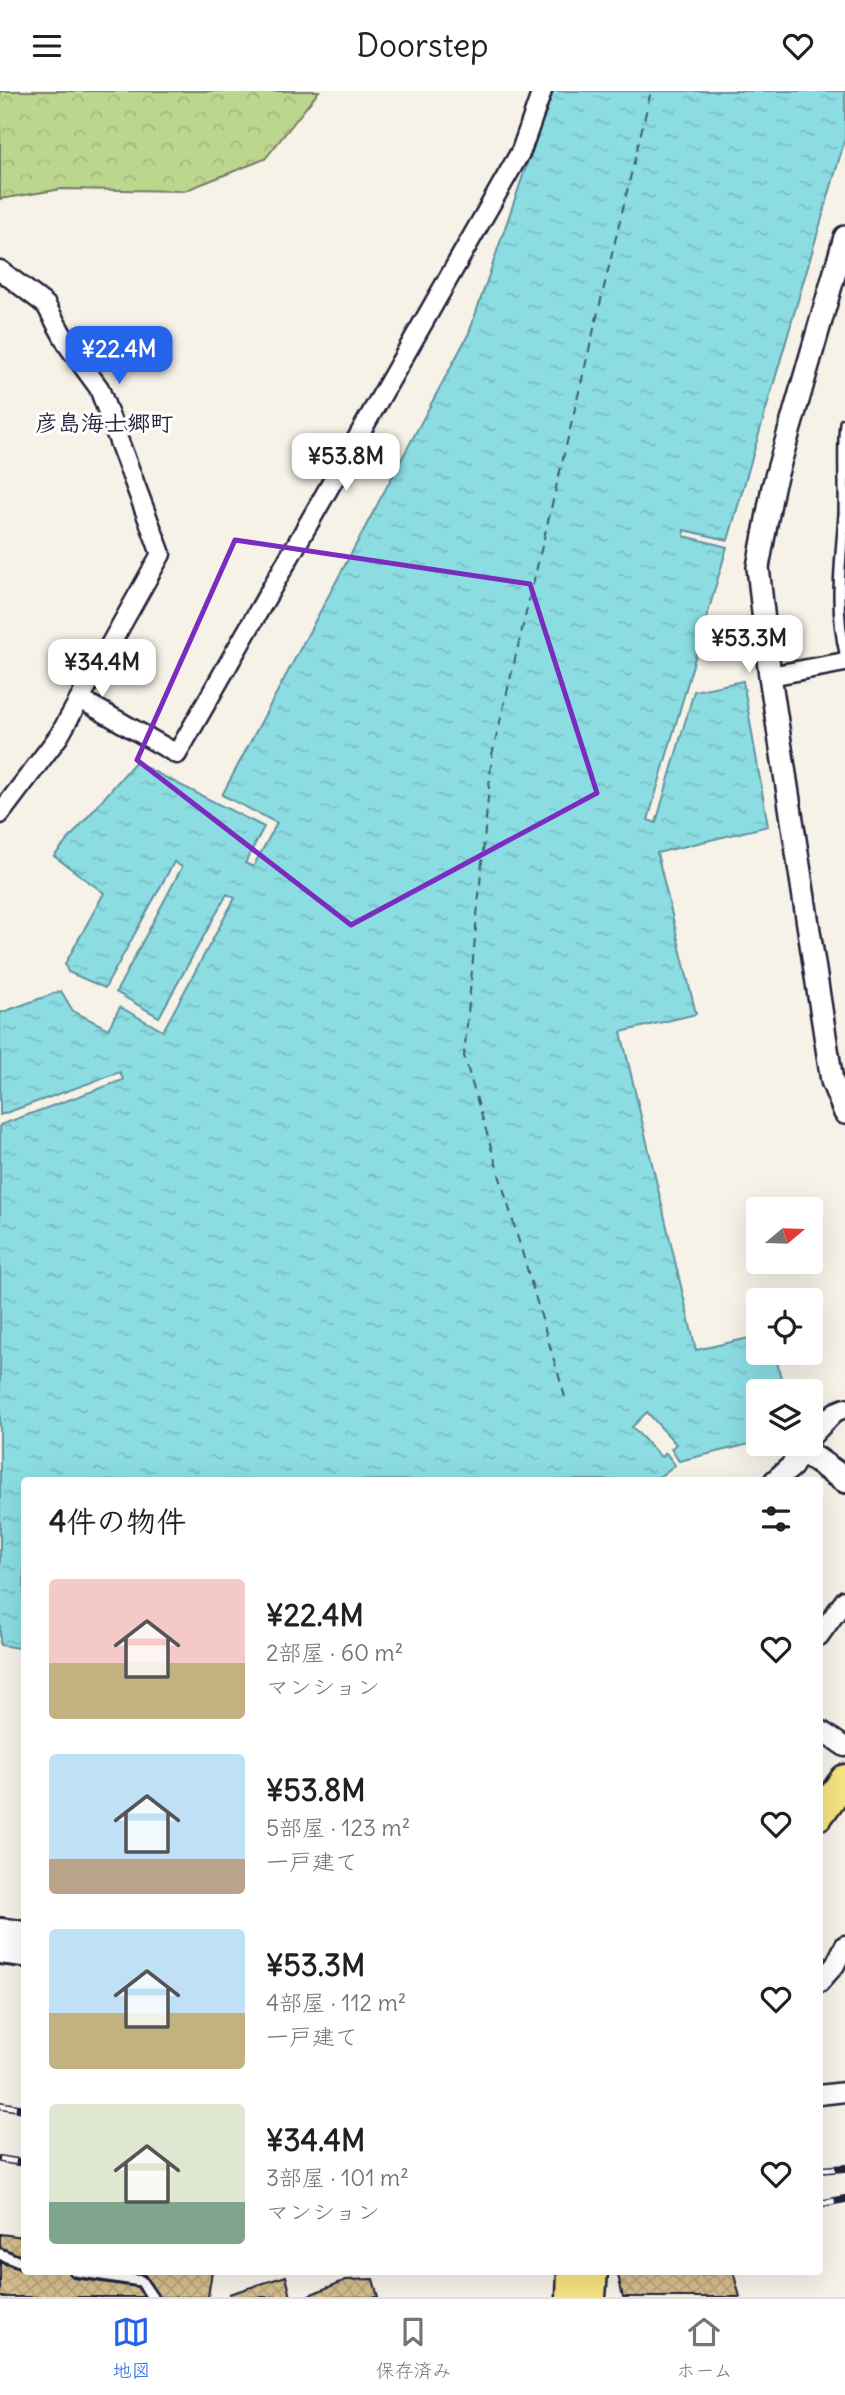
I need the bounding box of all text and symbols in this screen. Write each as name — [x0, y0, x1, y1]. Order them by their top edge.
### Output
text: Doorstep — [356, 25, 489, 66]
icon: menu — [28, 27, 66, 65]
icon: heart — [779, 27, 817, 65]
pin: ¥22.4M — [62, 327, 176, 386]
text: ¥22.4M — [82, 334, 156, 363]
district label: 彦島海士郷町 — [35, 408, 173, 437]
pin: ¥53.8M — [289, 433, 403, 493]
text: ¥53.8M — [308, 441, 384, 470]
pin: ¥53.3M — [692, 615, 806, 675]
text: ¥53.3M — [711, 623, 787, 652]
pin: ¥34.4M — [45, 639, 159, 699]
text: ¥34.4M — [64, 647, 140, 676]
north arrow — [746, 1197, 822, 1274]
map controls — [746, 1197, 823, 1456]
button: locate — [746, 1288, 823, 1365]
button: layers — [746, 1379, 823, 1456]
icon: filters — [757, 1500, 795, 1538]
text: 4件の物件 — [49, 1502, 186, 1540]
text: ¥22.4M — [266, 1596, 364, 1634]
icon: home — [105, 1607, 189, 1691]
icon: heart — [757, 1630, 795, 1668]
text: 2部屋 · 60 m² — [266, 1638, 403, 1667]
text: マンション — [266, 1672, 380, 1701]
text: ¥53.8M — [266, 1771, 366, 1809]
icon: home — [105, 1782, 189, 1866]
icon: heart — [757, 1805, 795, 1843]
text: 5部屋 · 123 m² — [266, 1813, 410, 1842]
text: 一戸建て — [266, 1847, 358, 1876]
text: ¥53.3M — [266, 1946, 365, 1984]
icon: home — [105, 1957, 189, 2041]
icon: heart — [757, 1980, 795, 2018]
text: 4部屋 · 112 m² — [266, 1988, 406, 2017]
text: 一戸建て — [266, 2022, 358, 2051]
text: ¥34.4M — [266, 2121, 365, 2159]
icon: home — [105, 2132, 189, 2216]
icon: heart — [757, 2155, 795, 2193]
text: 3部屋 · 101 m² — [266, 2163, 409, 2192]
text: マンション — [266, 2197, 380, 2226]
tab: 地図 — [112, 2313, 150, 2382]
tab: 保存済み — [375, 2313, 451, 2382]
tab: ホーム — [676, 2313, 733, 2382]

